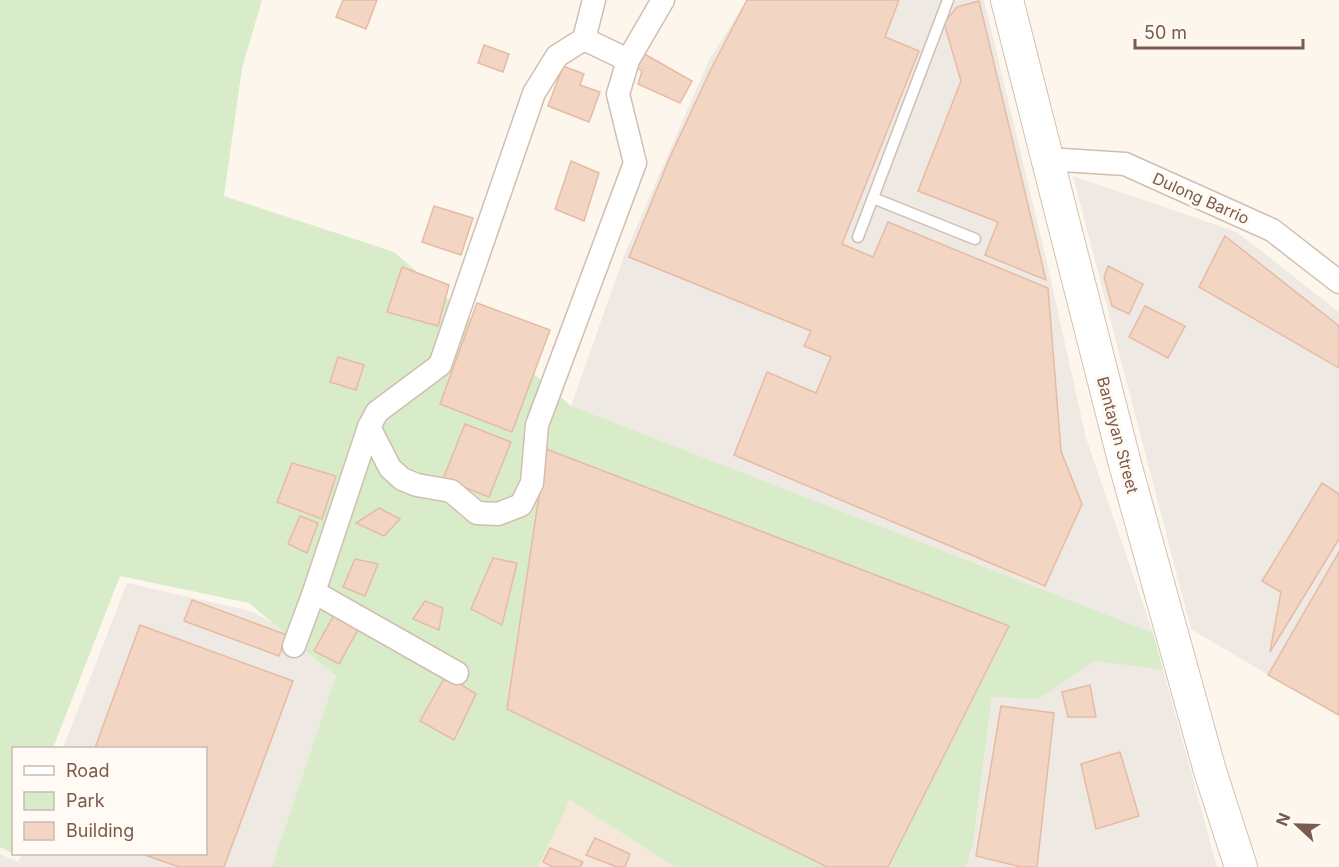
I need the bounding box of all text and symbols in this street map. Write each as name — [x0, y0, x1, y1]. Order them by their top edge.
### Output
scale bar — [1135, 12, 1303, 50]
text: 50 m — [1144, 22, 1187, 43]
street label: Dulong Barrio — [1150, 168, 1252, 228]
street label: Bantayan Street — [1093, 374, 1143, 496]
legend — [12, 747, 207, 855]
text: Road — [66, 760, 109, 781]
text: Park — [66, 790, 105, 811]
north arrow — [1267, 795, 1327, 855]
text: N — [1272, 810, 1295, 829]
text: Building — [66, 820, 134, 841]

